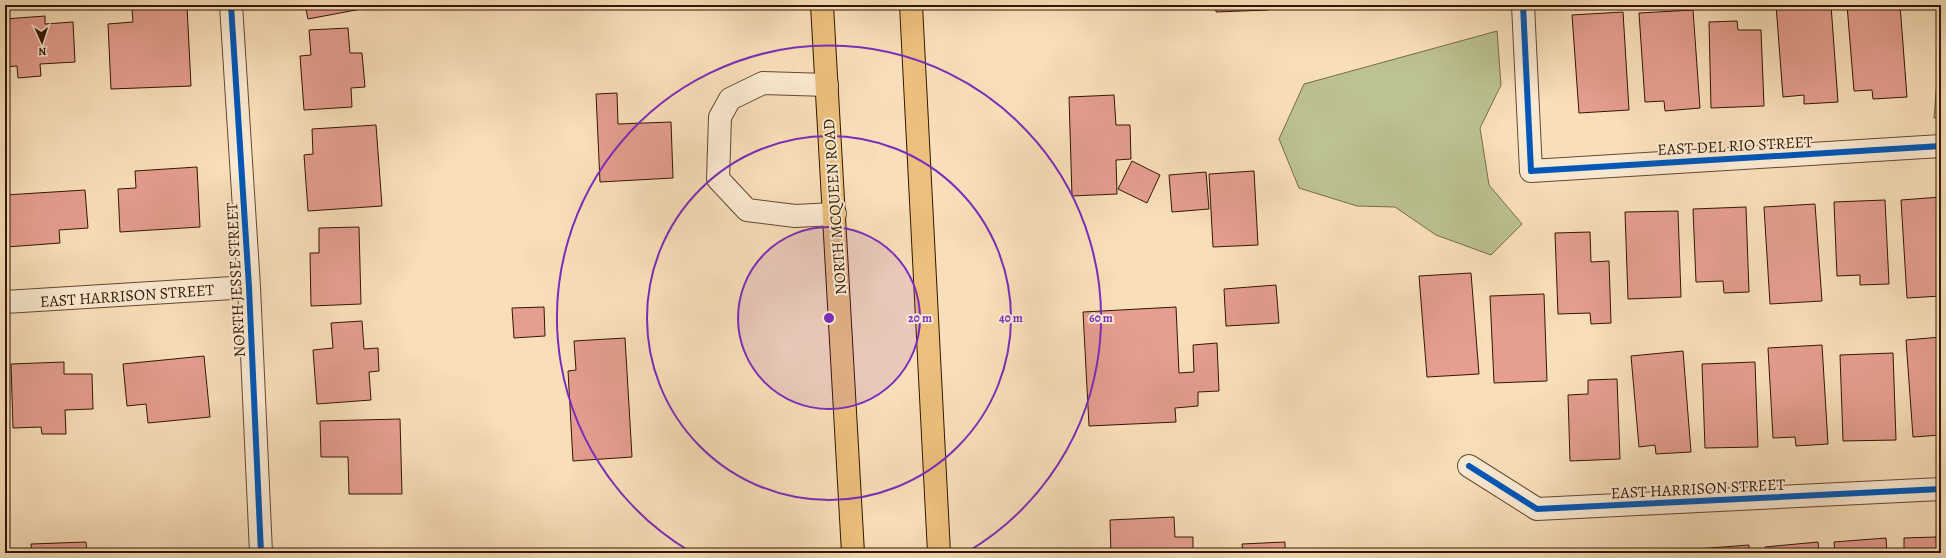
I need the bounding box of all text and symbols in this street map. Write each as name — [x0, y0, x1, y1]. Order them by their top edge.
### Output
north arrow — [22, 22, 62, 62]
text: N — [38, 44, 47, 59]
street label: NORTH MCQUEEN ROAD — [818, 118, 852, 296]
street label: EAST DEL RIO STREET — [1657, 131, 1814, 161]
street label: NORTH JESSE STREET — [221, 202, 251, 358]
street label: EAST HARRISON STREET — [39, 279, 215, 313]
text: 20 m — [908, 310, 932, 326]
text: 40 m — [999, 310, 1023, 326]
text: 60 m — [1089, 310, 1113, 326]
centre of rings — [822, 311, 836, 325]
street label: EAST HARRISON STREET — [1610, 473, 1786, 505]

